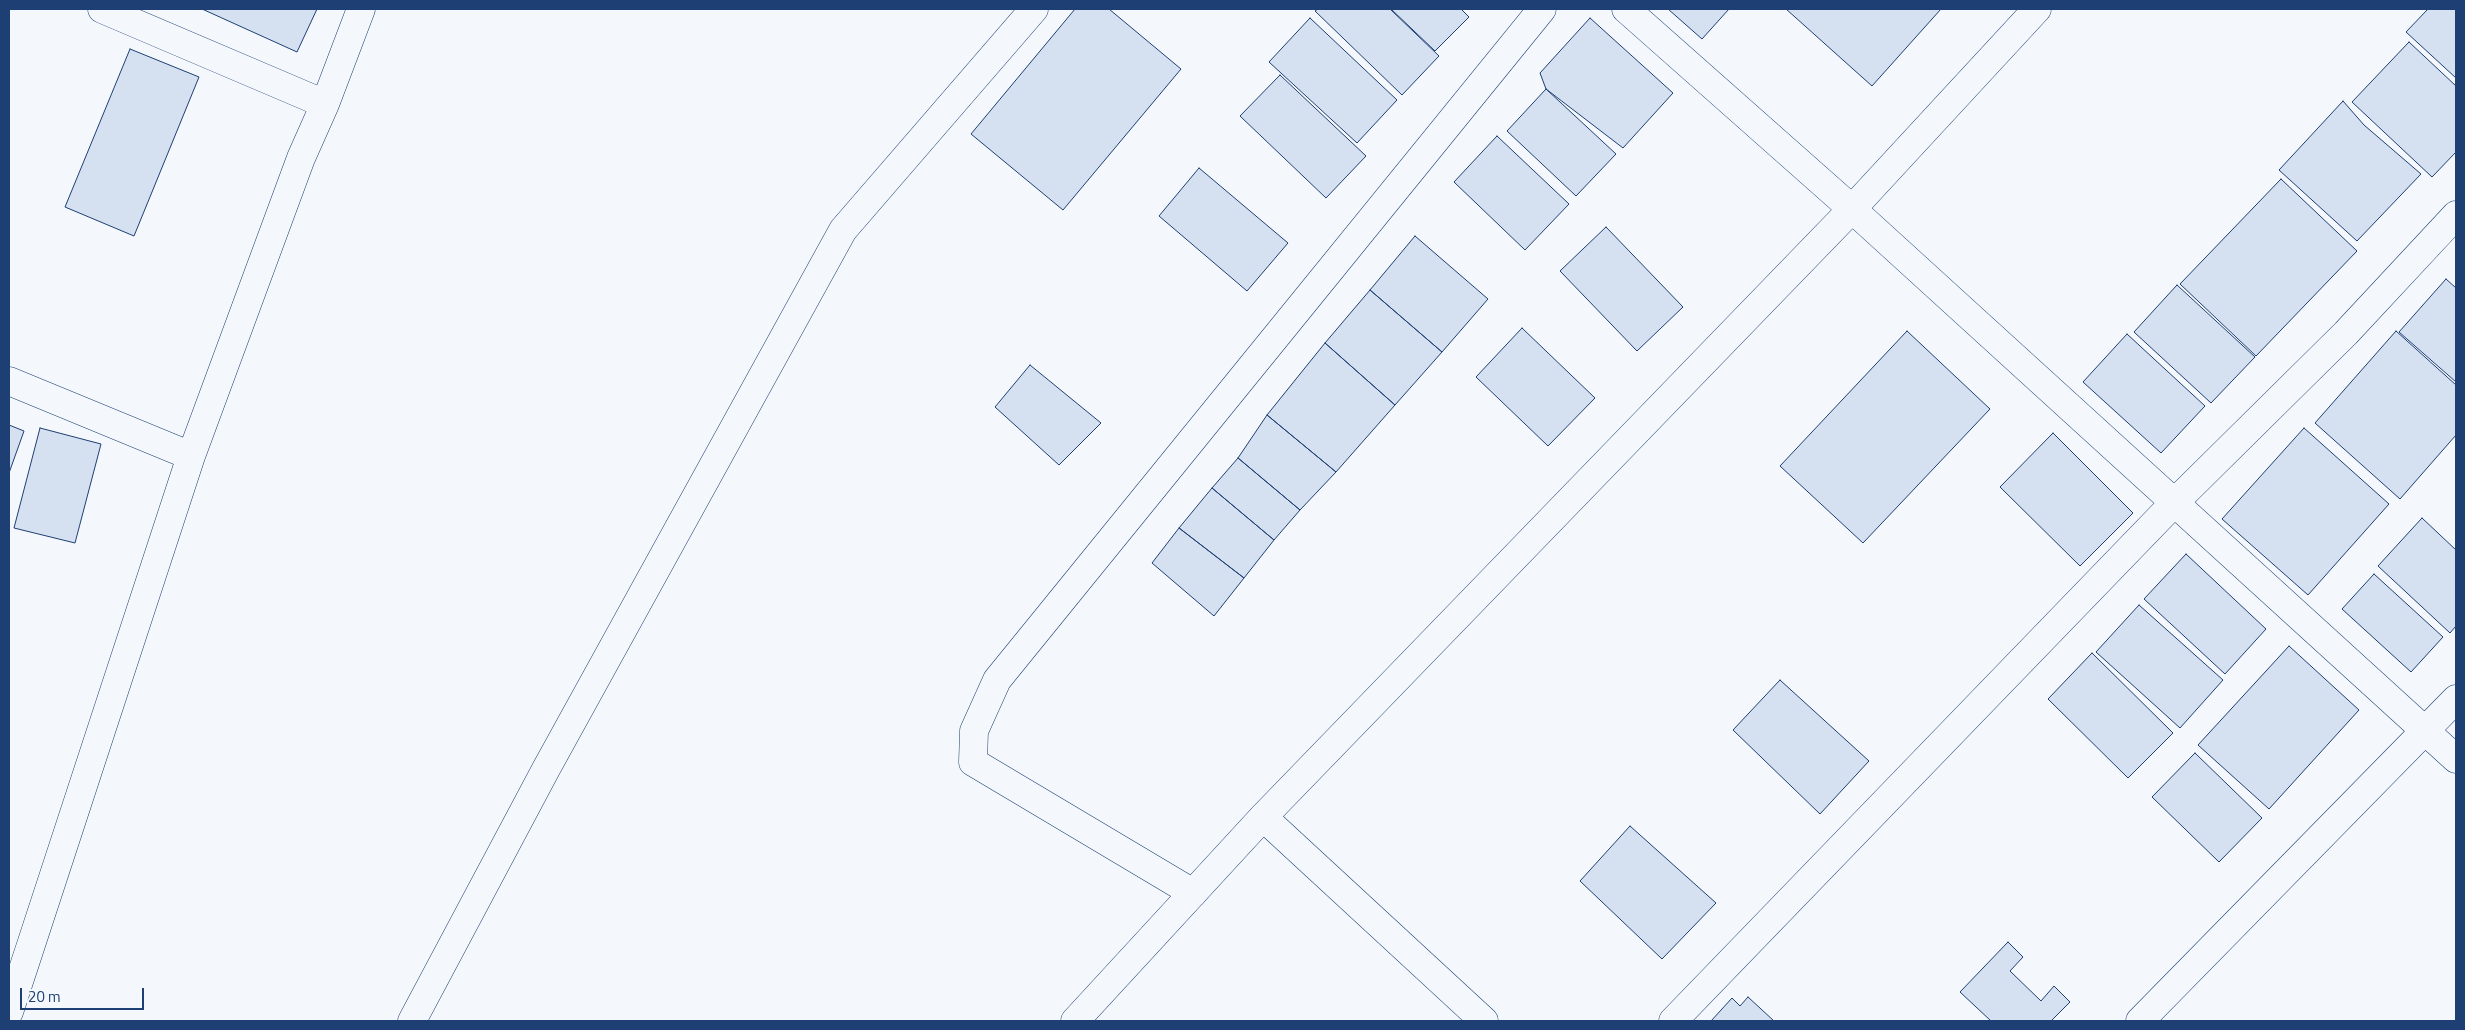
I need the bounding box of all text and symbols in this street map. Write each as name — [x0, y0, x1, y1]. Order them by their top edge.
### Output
scale bar — [22, 978, 146, 1010]
text: 20 m — [28, 985, 61, 1008]

